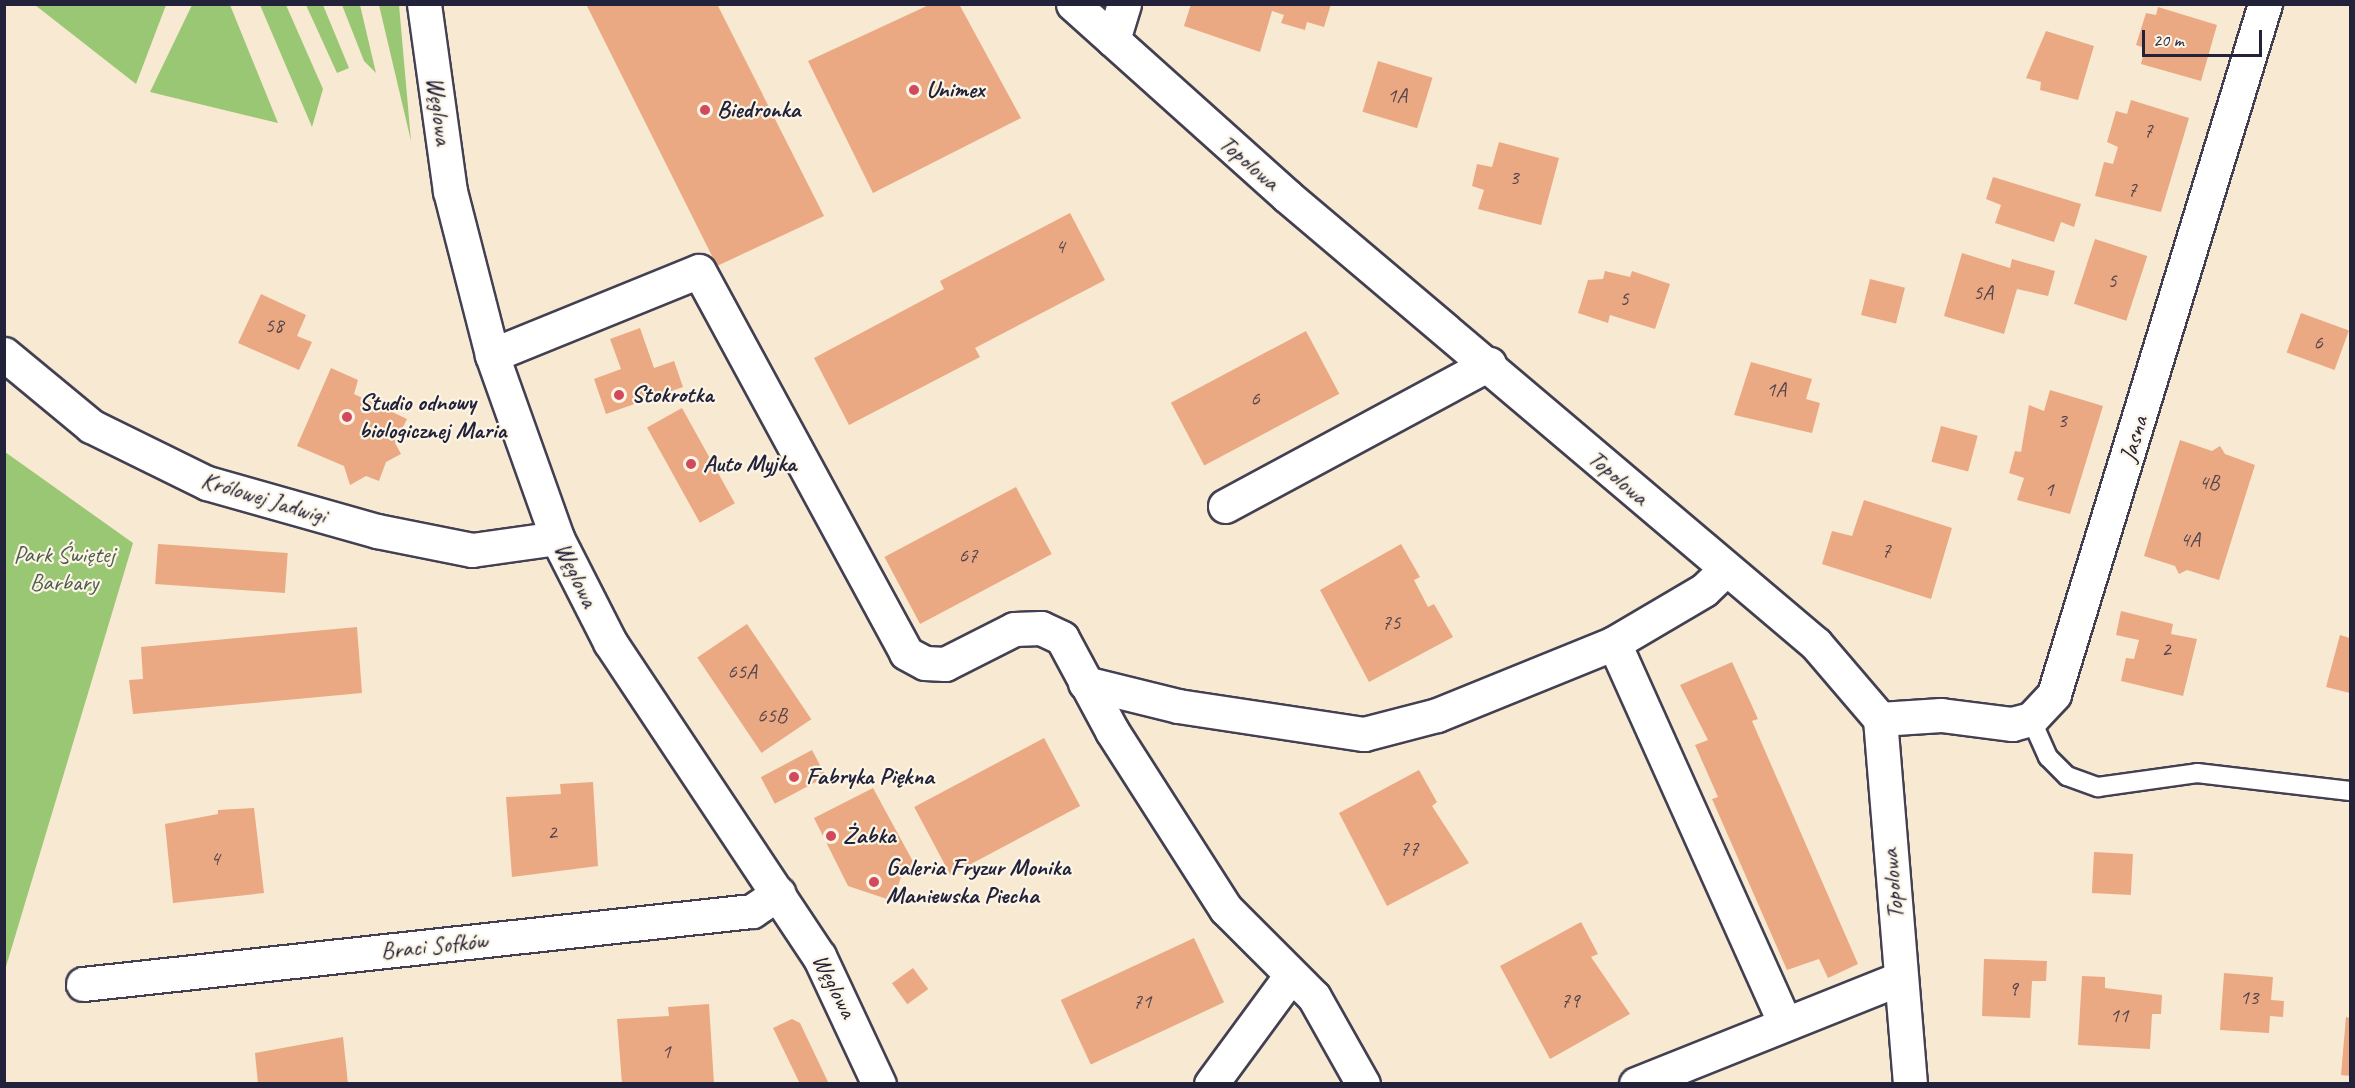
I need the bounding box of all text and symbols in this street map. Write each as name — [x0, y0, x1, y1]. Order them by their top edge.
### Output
scale bar — [2145, 18, 2265, 56]
text: 20 m — [2153, 29, 2184, 51]
street label: Węglowa — [420, 75, 458, 147]
place label: Unimex — [926, 76, 984, 104]
house number: 1A — [1387, 82, 1407, 108]
marker: Unimex — [907, 83, 921, 97]
place label: Biedronka — [717, 96, 800, 124]
marker: Biedronka — [698, 103, 712, 117]
house number: 7 — [2143, 117, 2153, 143]
street label: Topolowa — [1213, 129, 1285, 197]
house number: 3 — [1509, 164, 1519, 190]
house number: 7 — [2127, 176, 2137, 202]
house number: 4 — [1055, 233, 1065, 259]
house number: 5 — [2107, 267, 2117, 293]
house number: 5A — [1973, 279, 1993, 305]
house number: 5 — [1619, 285, 1629, 311]
house number: 58 — [265, 312, 283, 338]
house number: 6 — [2313, 329, 2323, 355]
house number: 1A — [1766, 376, 1786, 402]
place label: Stokrotka — [631, 381, 713, 409]
house number: 6 — [1250, 385, 1260, 411]
marker: Stokrotka — [612, 388, 626, 402]
place label: Studio odnowy biologicznej Maria — [359, 389, 507, 445]
house number: 3 — [2057, 407, 2067, 433]
marker: Studio odnowy biologicznej Maria — [340, 410, 354, 424]
street label: Jasna — [2113, 413, 2155, 465]
street label: Topolowa — [1582, 444, 1654, 512]
place label: Auto Myjka — [703, 450, 797, 478]
marker: Auto Myjka — [684, 457, 698, 471]
street label: Królowej Jadwigi — [198, 465, 330, 531]
house number: 4B — [2199, 469, 2219, 495]
house number: 1 — [2044, 476, 2054, 502]
house number: 4A — [2180, 526, 2200, 552]
house number: 7 — [1881, 537, 1891, 563]
street label: Węglowa — [548, 538, 604, 612]
park label: Park Świętej Barbary — [13, 541, 115, 597]
house number: 67 — [959, 542, 977, 568]
house number: 75 — [1382, 609, 1400, 635]
house number: 2 — [2161, 636, 2171, 662]
house number: 65A — [727, 658, 757, 684]
house number: 65B — [757, 702, 787, 728]
place label: Fabryka Piękna — [806, 763, 934, 791]
marker: Fabryka Piękna — [787, 770, 801, 784]
house number: 2 — [547, 819, 557, 845]
place label: Żabka — [843, 822, 896, 850]
marker: Żabka — [824, 829, 838, 843]
house number: 77 — [1400, 835, 1418, 861]
house number: 4 — [210, 845, 220, 871]
street label: Topolowa — [1876, 848, 1910, 920]
place label: Galeria Fryzur Monika Maniewska Piecha — [886, 854, 1070, 910]
marker: Galeria Fryzur Monika Maniewska Piecha — [867, 875, 881, 889]
street label: Braci Sofków — [379, 926, 489, 966]
street label: Węglowa — [806, 949, 862, 1023]
house number: 9 — [2008, 975, 2018, 1001]
house number: 13 — [2240, 984, 2258, 1010]
house number: 79 — [1561, 987, 1579, 1013]
house number: 71 — [1133, 988, 1151, 1014]
house number: 11 — [2110, 1002, 2128, 1028]
house number: 1 — [661, 1038, 671, 1064]

